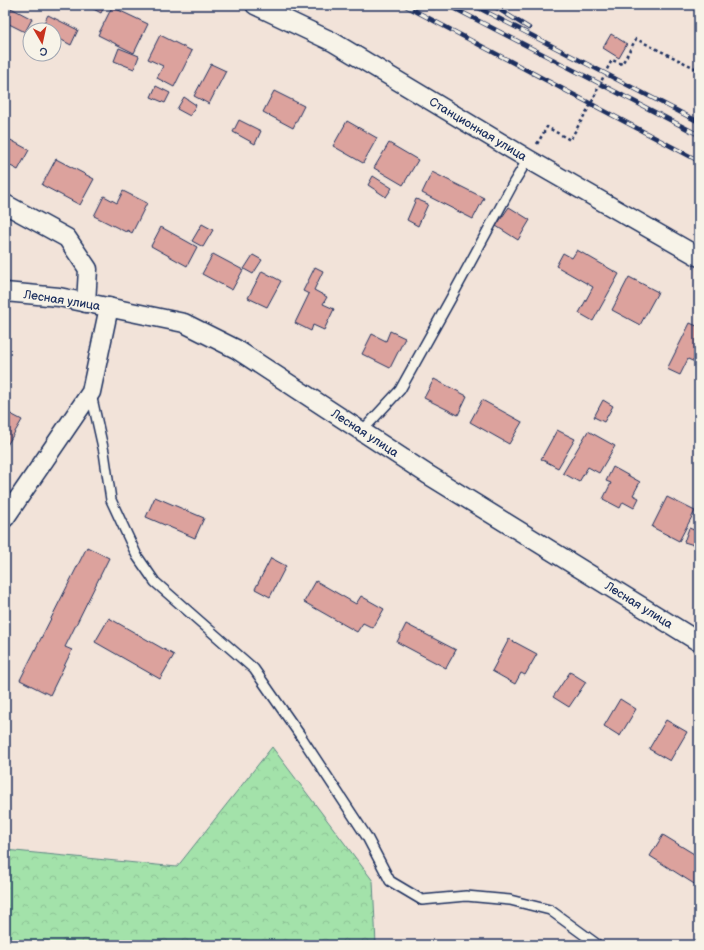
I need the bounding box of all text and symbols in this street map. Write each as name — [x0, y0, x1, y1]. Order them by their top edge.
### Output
north arrow — [22, 22, 62, 62]
text: С — [38, 44, 48, 58]
street label: Станционная улица — [426, 94, 529, 164]
street label: Лесная улица — [22, 287, 101, 314]
street label: Лесная улица — [327, 406, 401, 461]
street label: Лесная улица — [601, 578, 675, 632]

